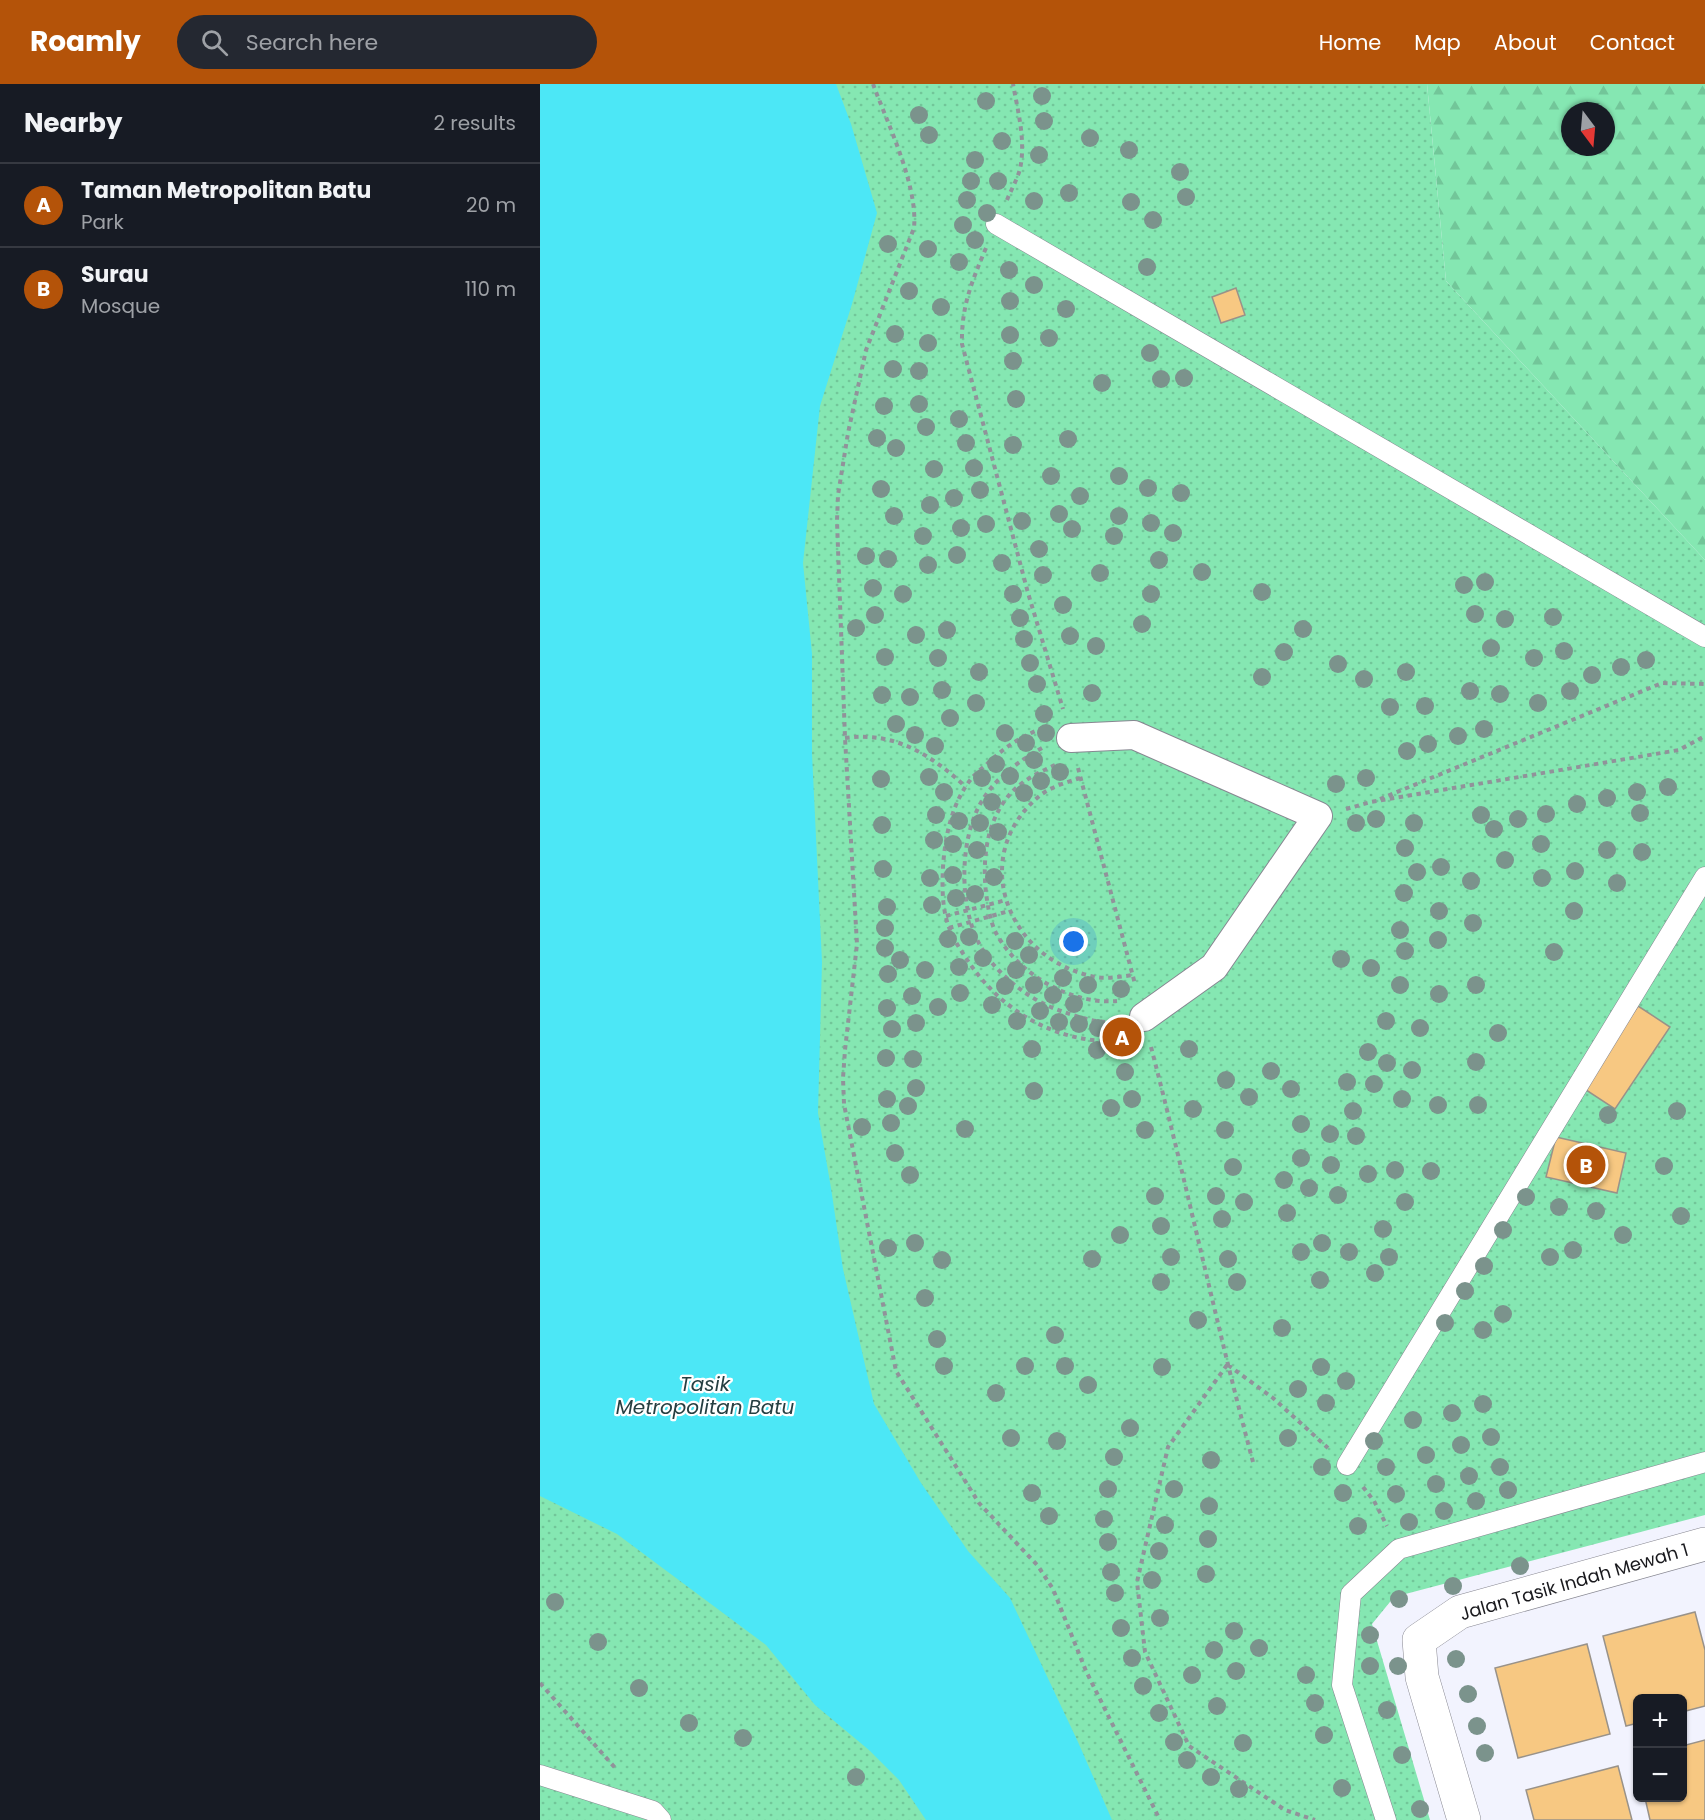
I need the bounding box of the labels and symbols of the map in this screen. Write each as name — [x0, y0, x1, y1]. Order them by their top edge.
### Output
north arrow — [1561, 102, 1615, 156]
your location — [1059, 927, 1088, 956]
pin: A — [1102, 1014, 1142, 1060]
pin: B — [1566, 1142, 1606, 1188]
water label: Tasik Metropolitan Batu — [616, 1370, 795, 1421]
street label: Jalan Tasik Indah Mewah 1 — [1457, 1537, 1691, 1626]

